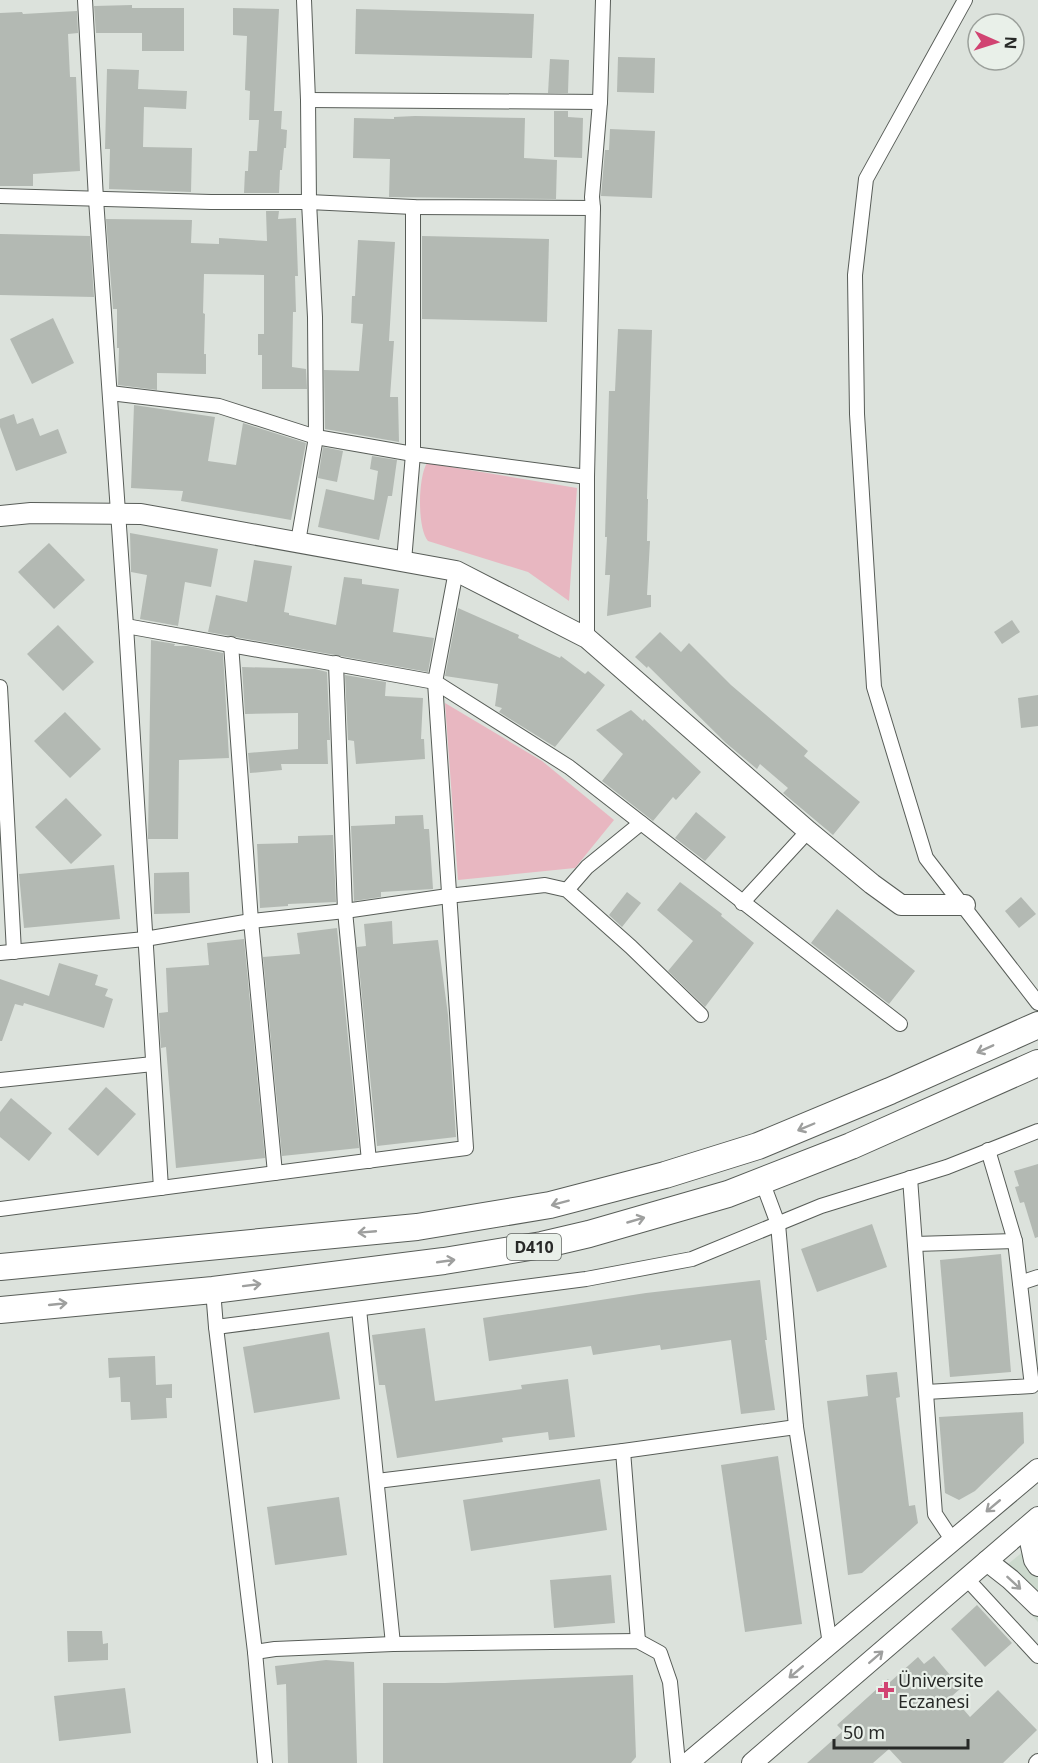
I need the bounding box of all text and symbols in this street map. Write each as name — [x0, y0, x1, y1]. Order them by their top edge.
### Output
north arrow — [966, 12, 1026, 72]
text: N — [1000, 36, 1022, 50]
one-way arrow — [976, 1044, 994, 1055]
one-way arrow — [797, 1122, 815, 1133]
one-way arrow — [550, 1197, 569, 1209]
one-way arrow — [626, 1214, 645, 1225]
one-way arrow — [357, 1226, 377, 1237]
road number: D410 — [507, 1234, 561, 1260]
one-way arrow — [435, 1255, 455, 1266]
one-way arrow — [242, 1279, 262, 1290]
one-way arrow — [48, 1298, 68, 1309]
one-way arrow — [985, 1500, 1001, 1513]
one-way arrow — [1006, 1575, 1021, 1590]
one-way arrow — [868, 1650, 884, 1663]
one-way arrow — [788, 1666, 804, 1679]
place label: Üniversite Eczanesi — [898, 1668, 984, 1713]
marker: Üniversite Eczanesi — [879, 1683, 893, 1697]
scale bar — [834, 1712, 968, 1750]
text: 50 m — [843, 1720, 885, 1744]

